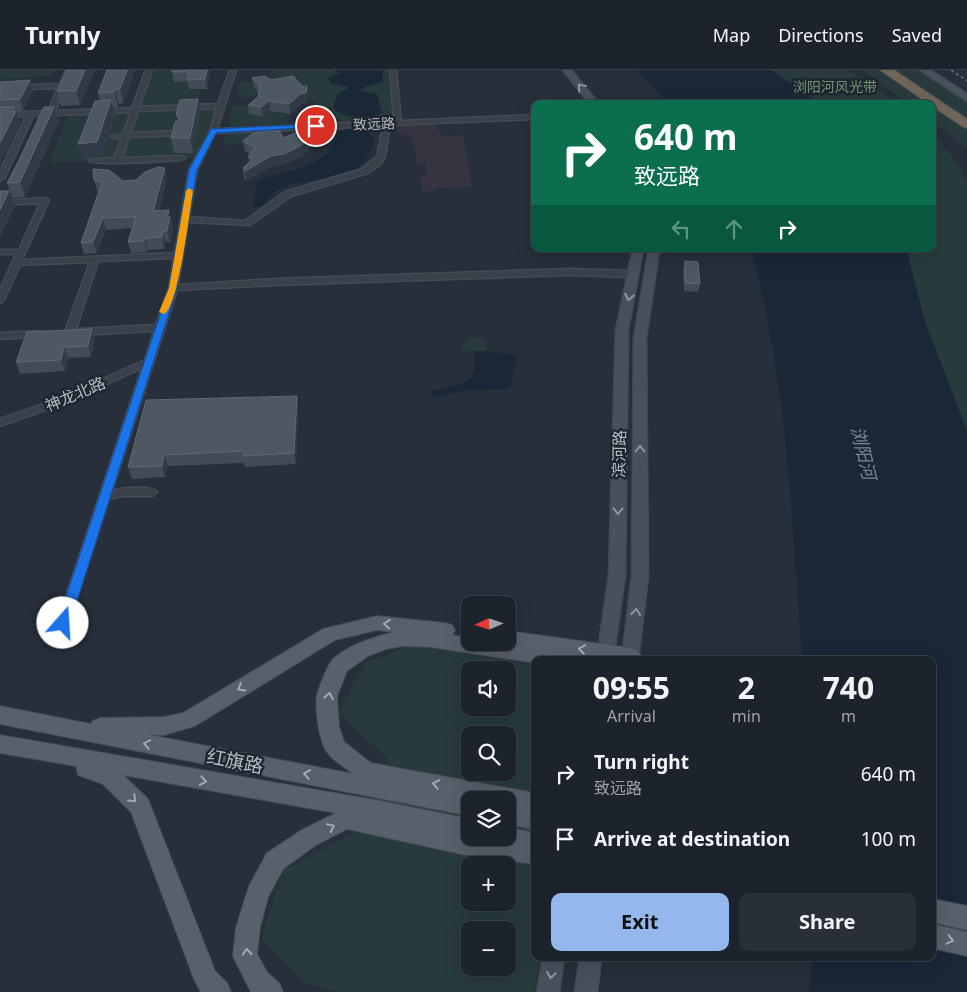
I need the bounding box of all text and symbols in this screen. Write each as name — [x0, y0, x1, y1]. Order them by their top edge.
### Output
text: Turnly — [25, 18, 100, 51]
text: Map — [713, 23, 750, 47]
text: Directions — [778, 23, 864, 47]
text: Saved — [892, 23, 942, 47]
park label: 浏阳河风光带 — [793, 77, 877, 96]
one-way arrow — [578, 84, 586, 93]
pin — [295, 105, 337, 147]
icon: arrive — [302, 112, 330, 140]
street label: 致远路 — [353, 113, 395, 134]
text: 640 m — [634, 113, 737, 160]
icon: right — [551, 120, 616, 185]
text: 致远路 — [634, 160, 700, 190]
icon: left — [667, 215, 695, 243]
icon: ahead — [720, 215, 748, 243]
icon: right — [773, 215, 801, 243]
one-way arrow — [624, 292, 634, 301]
street label: 神龙北路 — [41, 371, 109, 417]
water label: 浏阳河 — [846, 424, 883, 485]
street label: 滨河路 — [608, 430, 630, 478]
one-way arrow — [635, 445, 645, 453]
one-way arrow — [613, 508, 623, 515]
position arrow — [36, 596, 88, 648]
north arrow — [461, 596, 516, 651]
map controls — [461, 596, 516, 976]
one-way arrow — [630, 607, 641, 615]
one-way arrow — [383, 618, 391, 629]
one-way arrow — [578, 645, 587, 655]
button: sound — [461, 661, 516, 716]
text: 09:55 — [593, 667, 670, 708]
text: 2 — [738, 667, 755, 708]
text: 740 — [823, 667, 874, 708]
one-way arrow — [237, 682, 246, 692]
one-way arrow — [323, 691, 333, 700]
text: Arrival — [607, 705, 656, 727]
text: min — [732, 705, 761, 727]
text: m — [841, 705, 856, 727]
button: search — [461, 726, 516, 781]
one-way arrow — [143, 739, 151, 750]
street label: 红旗路 — [205, 743, 265, 779]
text: Turn right — [594, 749, 689, 775]
icon: right — [551, 760, 579, 788]
text: 640 m — [861, 761, 916, 787]
one-way arrow — [302, 770, 311, 780]
one-way arrow — [199, 775, 207, 785]
text: 致远路 — [594, 777, 642, 799]
one-way arrow — [431, 780, 440, 790]
button: layers — [461, 791, 516, 846]
one-way arrow — [128, 793, 137, 802]
one-way arrow — [326, 822, 335, 833]
icon: arrive — [551, 825, 579, 853]
text: Arrive at destination — [594, 826, 790, 852]
text: 100 m — [861, 826, 916, 852]
button: + — [461, 856, 516, 911]
button: Exit — [551, 893, 729, 951]
button: Share — [739, 893, 916, 951]
button: − — [461, 921, 516, 976]
one-way arrow — [945, 934, 954, 945]
one-way arrow — [242, 947, 252, 955]
one-way arrow — [547, 970, 557, 979]

